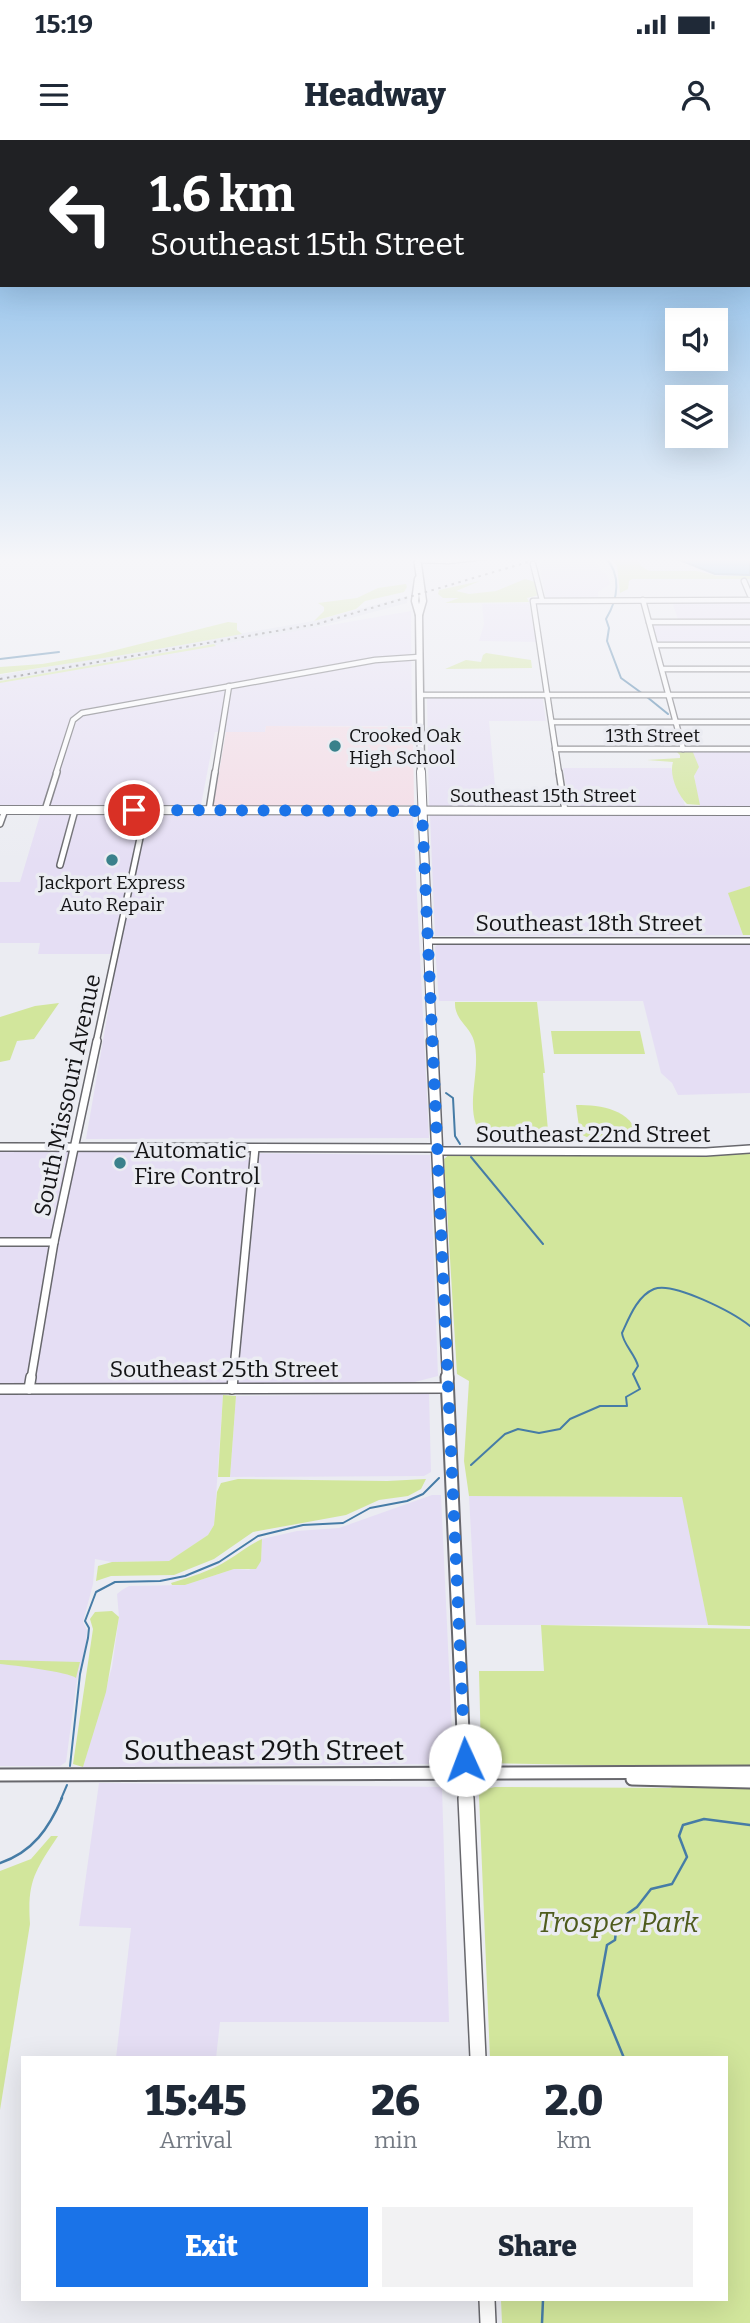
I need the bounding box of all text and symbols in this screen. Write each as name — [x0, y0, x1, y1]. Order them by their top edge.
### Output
text: 15:19 — [35, 9, 93, 40]
icon: menu — [35, 76, 73, 114]
text: Headway — [304, 76, 446, 114]
icon: person — [677, 76, 715, 114]
text: 1.6 km — [150, 165, 295, 224]
icon: left — [35, 168, 126, 259]
text: Southeast 15th Street — [150, 225, 464, 263]
map controls — [665, 308, 728, 448]
button: sound — [665, 308, 728, 371]
button: layers — [665, 385, 728, 448]
place label: Crooked Oak High School — [349, 724, 461, 769]
street label: 13th Street — [606, 724, 700, 747]
marker: Crooked Oak High School — [327, 738, 343, 754]
pin — [104, 780, 164, 840]
street label: Southeast 15th Street — [450, 784, 636, 807]
icon: arrive — [115, 791, 153, 829]
marker: Jackport Express Auto Repair — [104, 852, 120, 868]
place label: Jackport Express Auto Repair — [38, 871, 185, 916]
street label: Southeast 18th Street — [475, 909, 703, 937]
street label: South Missouri Avenue — [28, 971, 106, 1219]
street label: Southeast 22nd Street — [475, 1120, 711, 1148]
place label: Automatic Fire Control — [134, 1136, 260, 1190]
marker: Automatic Fire Control — [112, 1155, 128, 1171]
street label: Southeast 25th Street — [109, 1355, 339, 1383]
position arrow — [428, 1723, 502, 1797]
street label: Southeast 29th Street — [124, 1734, 404, 1767]
park label: Trosper Park — [537, 1906, 699, 1939]
text: 15:45 — [145, 2076, 247, 2126]
text: 26 — [371, 2076, 420, 2126]
text: 2.0 — [544, 2076, 604, 2126]
text: Arrival — [160, 2126, 232, 2154]
text: min — [374, 2126, 417, 2154]
text: km — [557, 2126, 591, 2154]
button: Exit — [56, 2207, 368, 2287]
button: Share — [382, 2207, 693, 2287]

